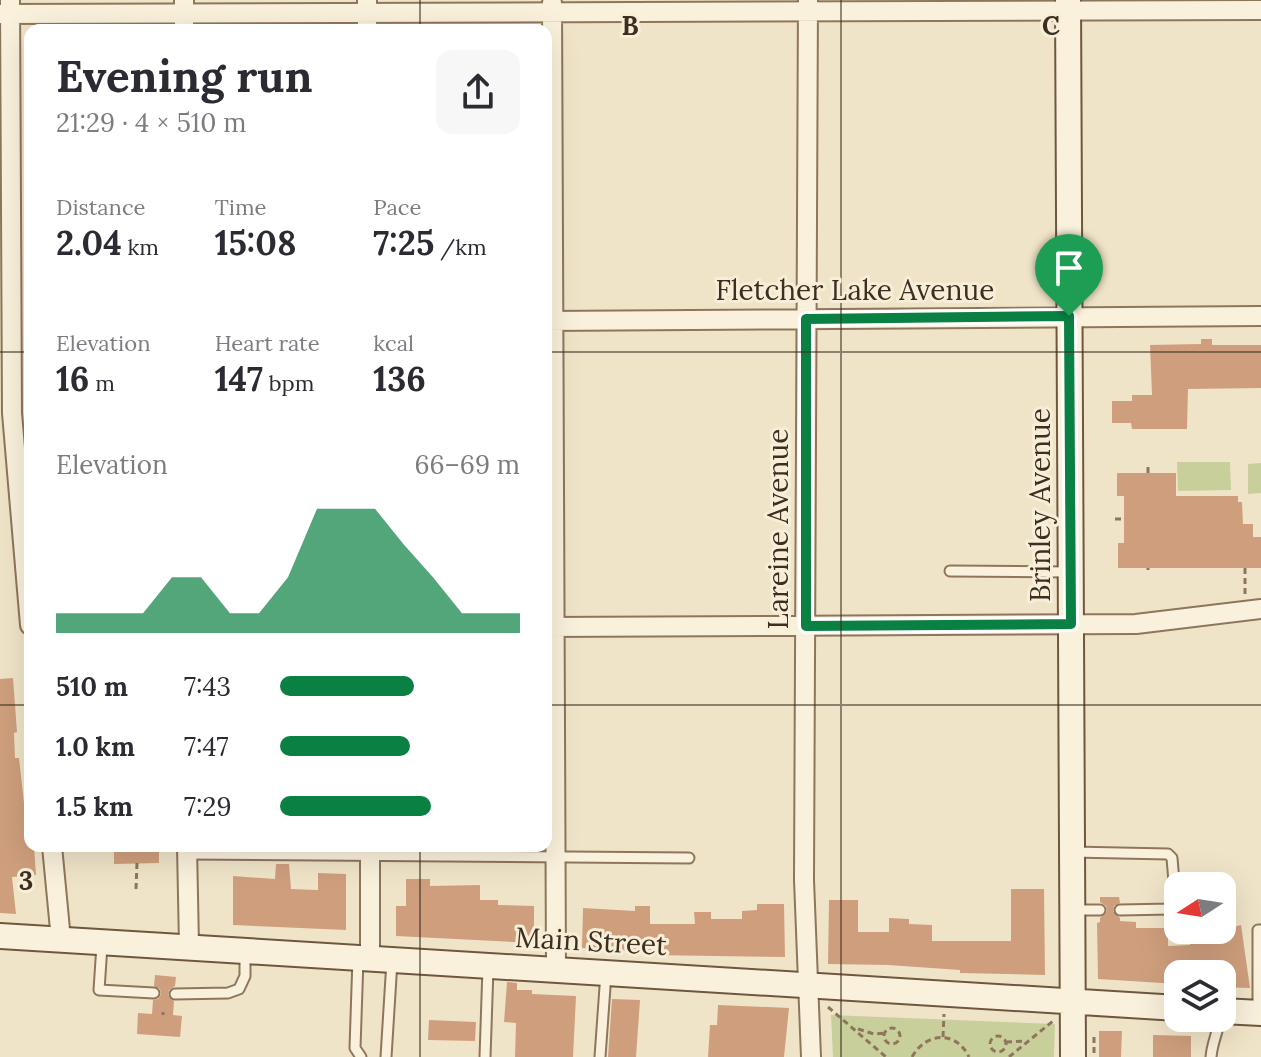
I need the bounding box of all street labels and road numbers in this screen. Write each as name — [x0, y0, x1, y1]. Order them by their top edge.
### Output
street label: Fletcher Lake Avenue — [716, 272, 994, 308]
street label: Brinley Avenue — [1022, 408, 1058, 602]
street label: Lareine Avenue — [760, 429, 796, 629]
street label: Main Street — [514, 919, 668, 963]

